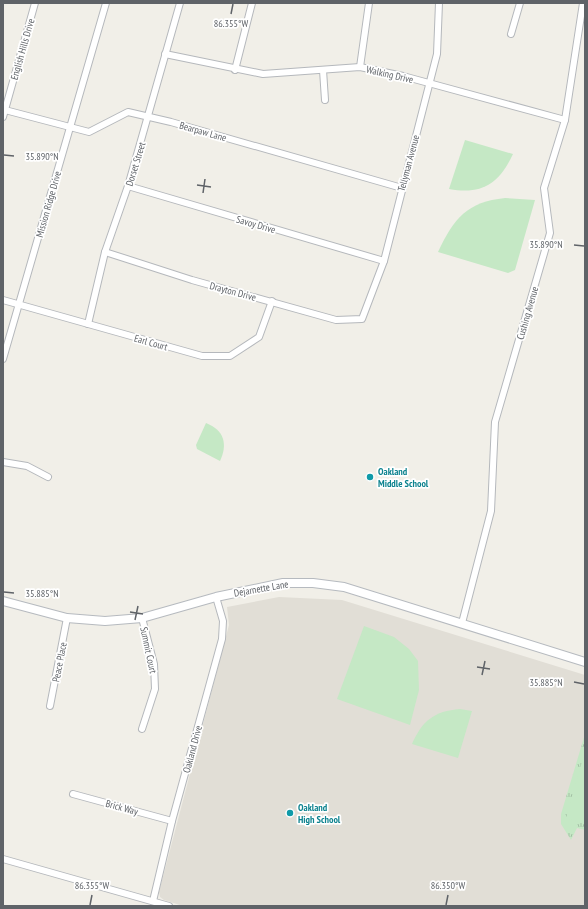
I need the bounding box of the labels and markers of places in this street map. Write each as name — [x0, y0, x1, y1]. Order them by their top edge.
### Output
place label: Oakland Middle School — [378, 465, 429, 490]
marker: Oakland Middle School — [365, 472, 375, 482]
place label: Oakland High School — [298, 801, 341, 826]
marker: Oakland High School — [285, 808, 295, 818]

